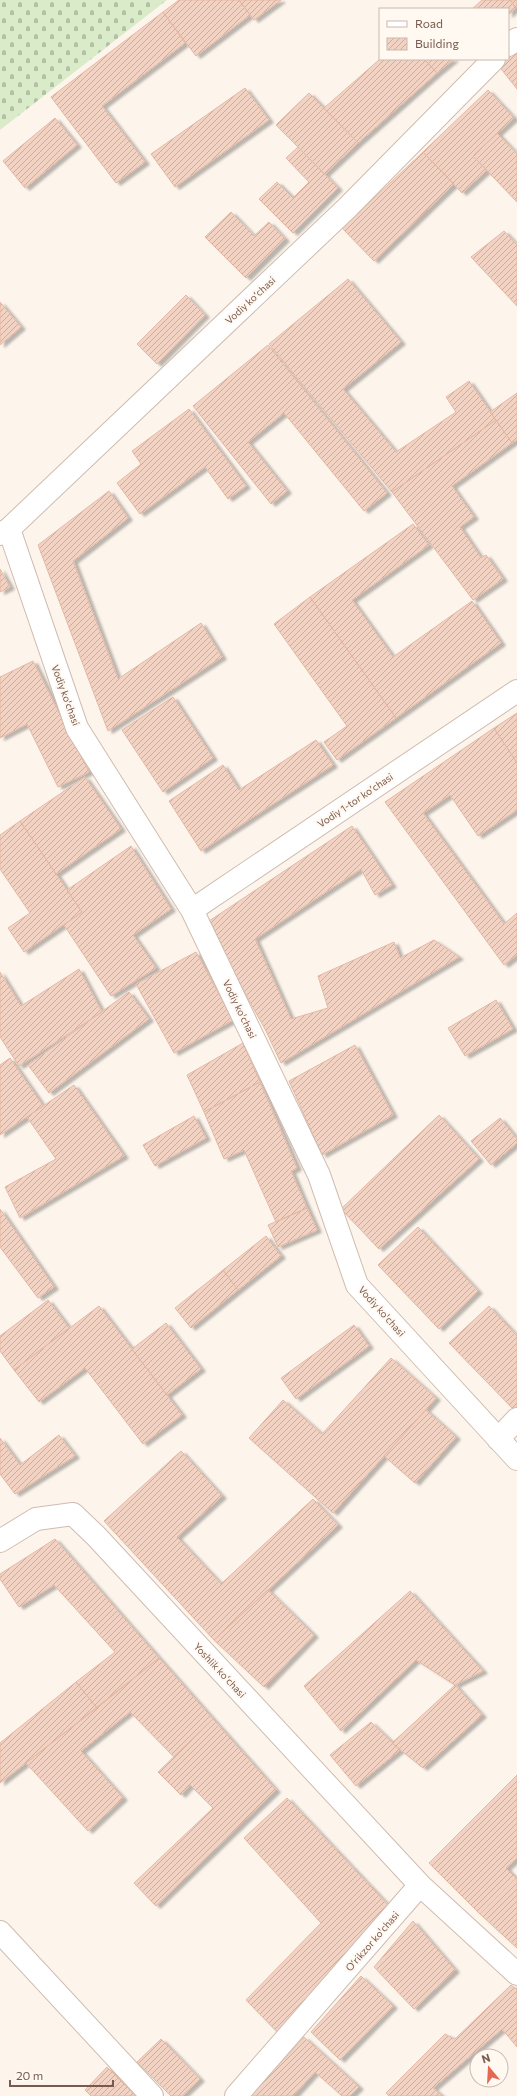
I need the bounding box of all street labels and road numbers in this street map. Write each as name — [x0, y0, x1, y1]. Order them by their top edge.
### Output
street label: Vodiy koʻchasi — [222, 274, 278, 326]
street label: Vodiy ko'chasi — [49, 663, 83, 727]
street label: Vodiy 1-tor koʼchasi — [315, 770, 395, 830]
street label: Vodiy ko'chasi — [221, 978, 259, 1040]
street label: Vodiy ko'chasi — [356, 1283, 408, 1339]
street label: Yoshlik koʻchasi — [192, 1640, 248, 1700]
street label: Oʻrikzor ko'chasi — [343, 1909, 401, 1973]

